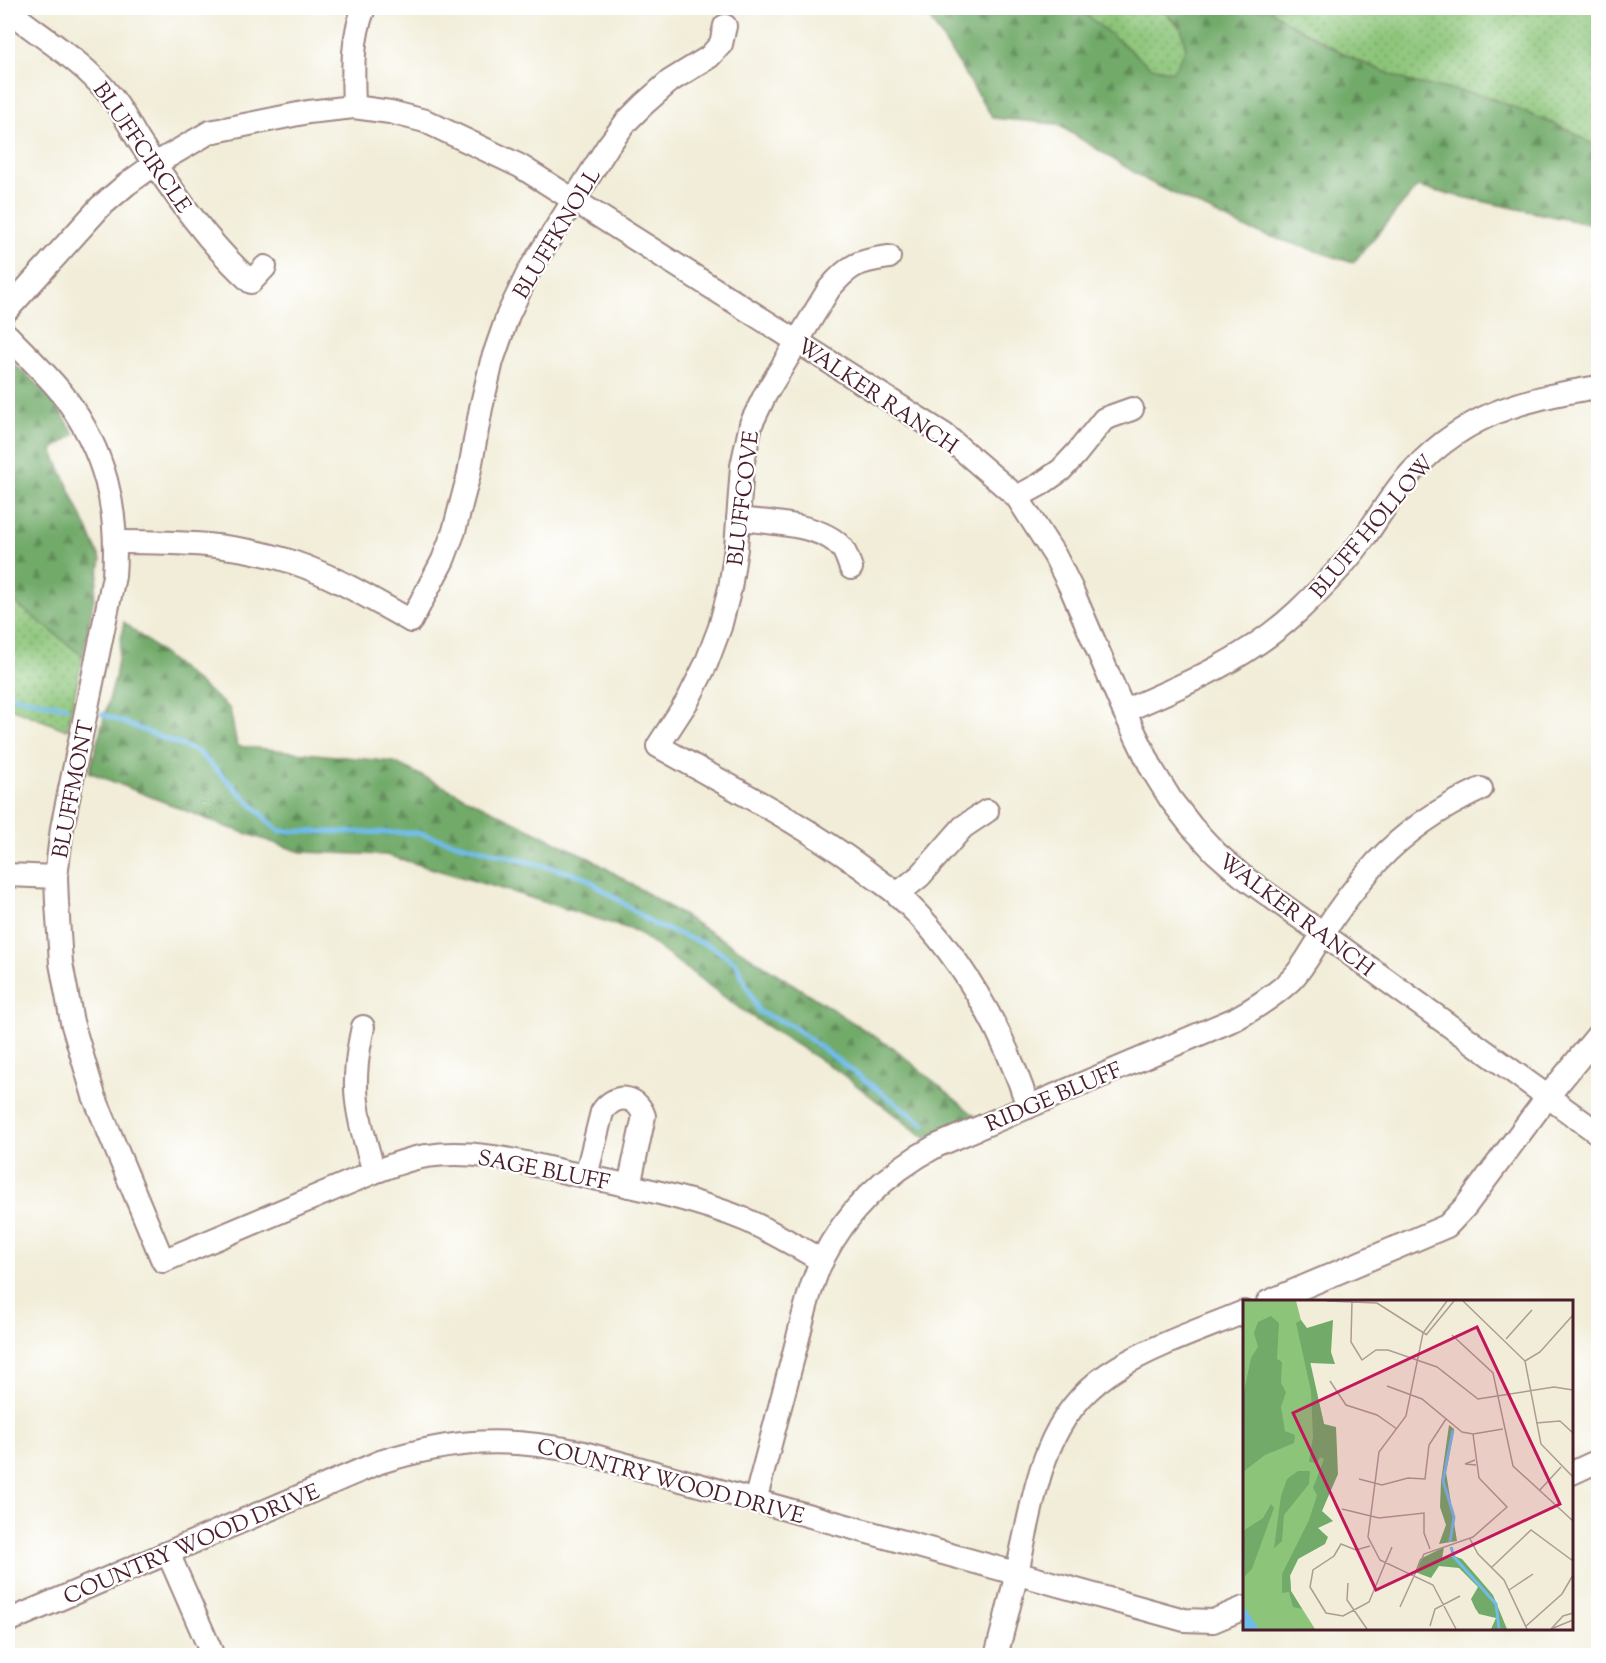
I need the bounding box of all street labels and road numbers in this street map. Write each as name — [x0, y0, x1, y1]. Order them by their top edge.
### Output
street label: BLUFFCIRCLE — [83, 77, 198, 221]
street label: BLUFFKNOLL — [507, 163, 610, 306]
street label: WALKER RANCH — [789, 332, 963, 463]
street label: BLUFFCOVE — [721, 429, 769, 568]
street label: BLUFF HOLLOW — [1304, 449, 1443, 607]
street label: BLUFFMONT — [46, 717, 104, 861]
street label: WALKER RANCH — [1210, 847, 1380, 986]
street label: RIDGE BLUFF — [981, 1056, 1127, 1142]
street label: SAGE BLUFF — [475, 1143, 612, 1200]
street label: COUNTRY WOOD DRIVE — [533, 1432, 808, 1534]
street label: COUNTRY WOOD DRIVE — [59, 1477, 325, 1614]

